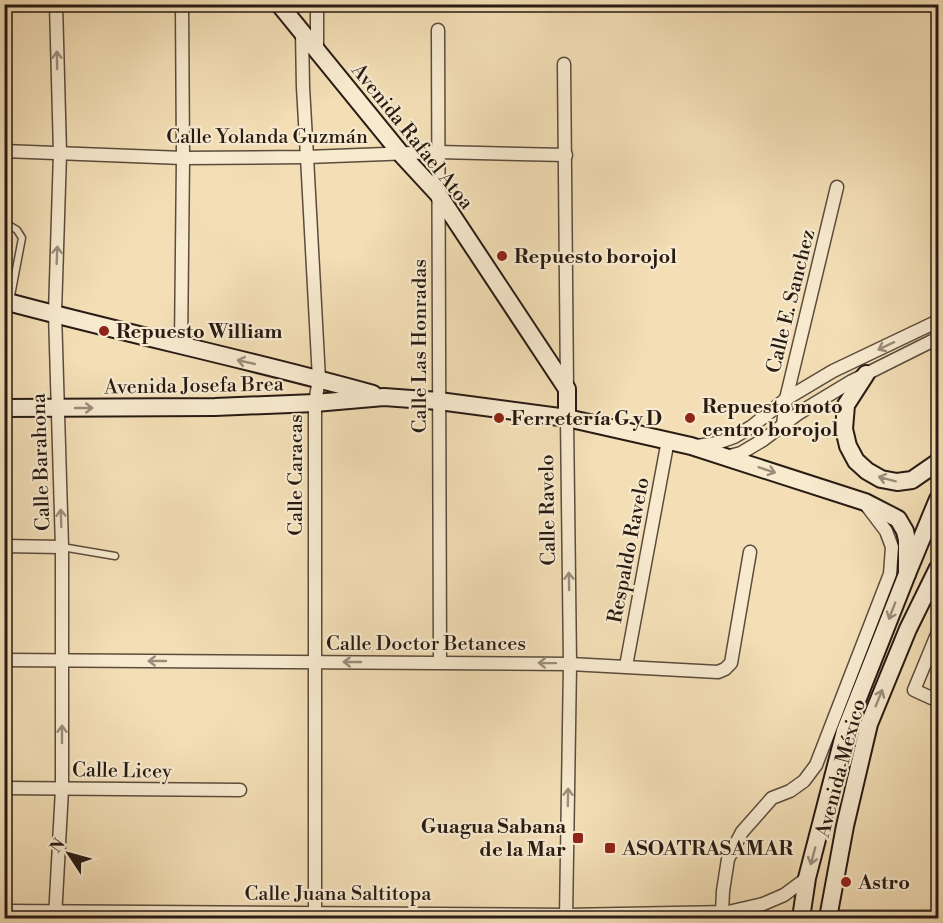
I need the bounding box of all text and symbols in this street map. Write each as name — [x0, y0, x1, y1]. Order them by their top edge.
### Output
one-way arrow — [52, 51, 63, 71]
street label: Avenida Rafael Atoa — [345, 58, 479, 216]
street label: Calle Yolanda Guzmán — [166, 125, 368, 150]
street label: Calle E. Sanchez — [761, 227, 821, 376]
one-way arrow — [51, 245, 63, 265]
place label: Repuesto borojol — [514, 245, 677, 270]
marker: Repuesto borojol — [495, 249, 509, 263]
street label: Calle Las Honradas — [408, 259, 433, 433]
place label: Repuesto William — [116, 320, 282, 345]
marker: Repuesto William — [97, 324, 111, 338]
one-way arrow — [877, 340, 895, 352]
one-way arrow — [237, 356, 256, 367]
street label: Avenida Josefa Brea — [103, 372, 285, 401]
street label: Calle Barahona — [27, 392, 56, 531]
place label: Repuesto moto centro borojol — [702, 395, 843, 443]
one-way arrow — [73, 402, 93, 414]
place label: Ferretería G y D — [511, 407, 662, 432]
marker: Ferretería G y D — [492, 411, 506, 425]
marker: Repuesto moto centro borojol — [683, 411, 697, 425]
street label: Calle Caracas — [284, 414, 309, 536]
street label: Calle Ravelo — [535, 454, 562, 566]
one-way arrow — [757, 465, 776, 476]
one-way arrow — [878, 473, 897, 485]
street label: Respaldo Ravelo — [603, 475, 656, 625]
one-way arrow — [56, 509, 67, 529]
one-way arrow — [563, 572, 575, 592]
one-way arrow — [886, 601, 897, 620]
street label: Calle Doctor Betances — [326, 632, 526, 657]
one-way arrow — [147, 655, 167, 667]
one-way arrow — [342, 656, 362, 668]
one-way arrow — [537, 658, 557, 669]
one-way arrow — [874, 690, 885, 708]
street label: Avenida México — [811, 696, 872, 841]
one-way arrow — [56, 725, 68, 745]
street label: Calle Licey — [72, 758, 172, 785]
one-way arrow — [562, 788, 574, 808]
place label: Guagua Sabana de la Mar — [421, 815, 566, 863]
north arrow — [39, 824, 99, 884]
marker: Guagua Sabana de la Mar — [571, 831, 585, 845]
text: N — [46, 834, 70, 857]
place label: ASOATRASAMAR — [621, 837, 794, 862]
marker: ASOATRASAMAR — [603, 841, 617, 855]
one-way arrow — [806, 846, 818, 865]
place label: Astro — [857, 871, 910, 896]
marker: Astro — [839, 875, 853, 889]
street label: Calle Juana Saltitopa — [245, 882, 432, 907]

